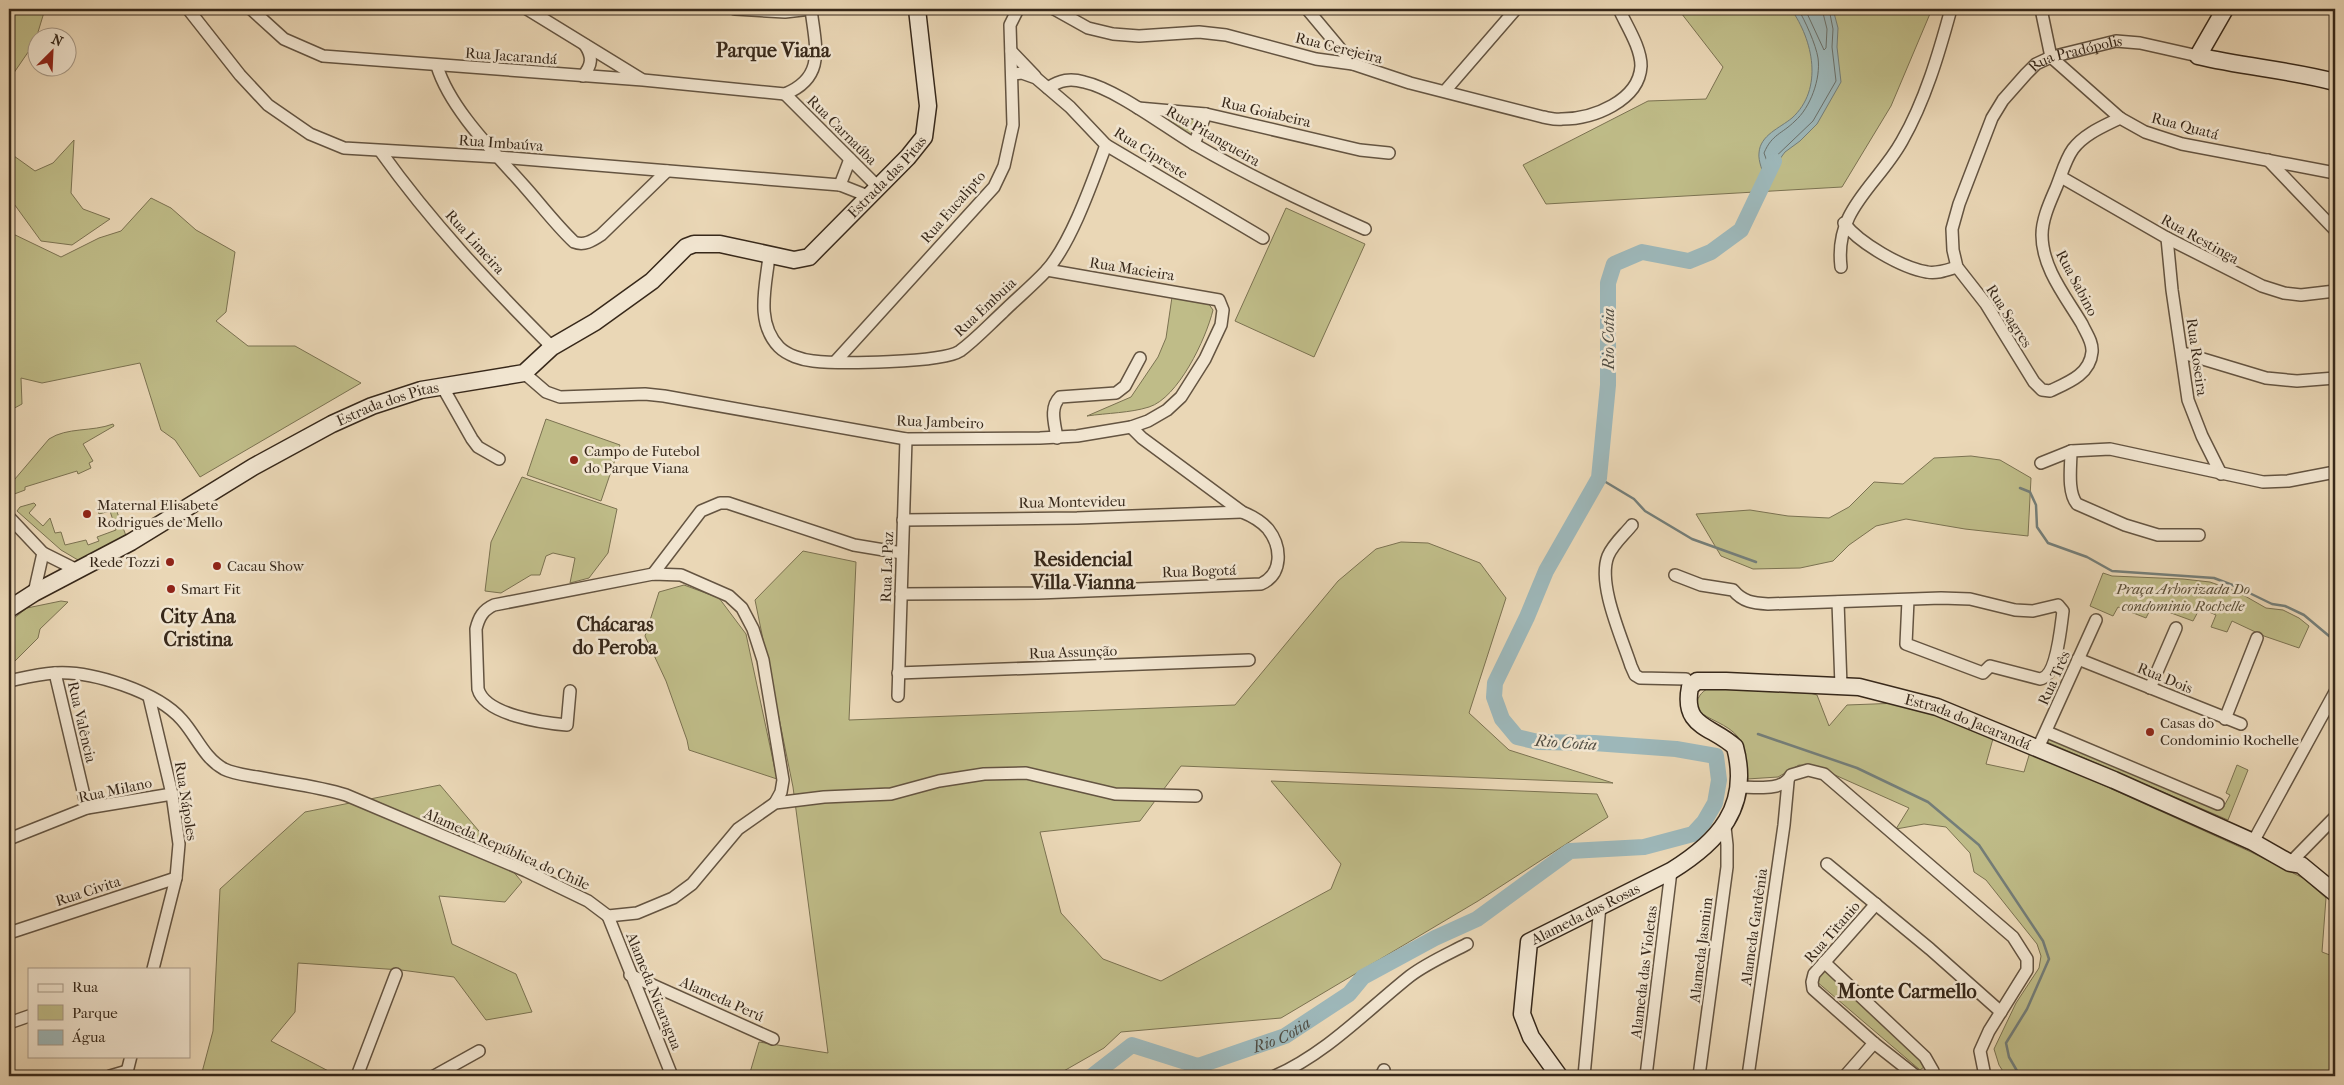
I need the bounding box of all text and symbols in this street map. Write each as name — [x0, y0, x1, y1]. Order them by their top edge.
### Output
north arrow — [28, 28, 78, 78]
street label: Rua Cerejeira — [1293, 28, 1386, 68]
text: N — [49, 31, 66, 51]
street label: Rua Pradópolis — [2024, 32, 2124, 76]
district label: Parque Viana — [716, 39, 831, 62]
street label: Rua Jacarandá — [464, 44, 559, 68]
street label: Rua Carnaúba — [803, 91, 881, 169]
street label: Rua Goiabeira — [1219, 93, 1314, 131]
street label: Rua Pitangueira — [1163, 102, 1264, 171]
street label: Rua Quatá — [2150, 108, 2221, 144]
street label: Rua Cipreste — [1111, 123, 1192, 183]
street label: Rua Imbaúva — [458, 131, 545, 155]
street label: Estrada das Pitas — [844, 132, 931, 222]
street label: Rua Eucalipto — [917, 167, 990, 247]
street label: Rua Limeira — [441, 206, 509, 279]
street label: Rua Restinga — [2158, 210, 2243, 268]
street label: Rua Sabino — [2052, 247, 2102, 320]
street label: Rua Macieira — [1088, 253, 1177, 285]
street label: Rua Embuia — [950, 273, 1021, 340]
street label: Rua Sagres — [1982, 281, 2036, 351]
water label: Rio Cotia — [1599, 308, 1618, 371]
street label: Rua Roseira — [2183, 317, 2212, 398]
street label: Estrada dos Pitas — [334, 378, 441, 430]
street label: Rua Jambeiro — [896, 411, 984, 433]
place label: Campo de Futebol do Parque Viana — [584, 442, 700, 477]
marker: Campo de Futebol do Parque Viana — [568, 454, 580, 466]
street label: Rua Montevideu — [1018, 492, 1126, 512]
place label: Maternal Elisabete Rodrigues de Mello — [97, 496, 223, 531]
marker: Maternal Elisabete Rodrigues de Mello — [81, 508, 93, 520]
street label: Rua La Paz — [877, 531, 897, 603]
district label: Residencial Villa Vianna — [1030, 548, 1136, 594]
place label: Rede Tozzi — [89, 553, 161, 571]
marker: Rede Tozzi — [164, 556, 176, 568]
place label: Cacau Show — [227, 557, 305, 575]
marker: Cacau Show — [211, 560, 223, 572]
street label: Rua Bogotá — [1161, 561, 1238, 581]
place label: Smart Fit — [181, 580, 242, 598]
park label: Praça Arborizada Do condominio Rochelle — [2115, 580, 2250, 615]
marker: Smart Fit — [165, 583, 177, 595]
district label: City Ana Cristina — [160, 605, 236, 651]
district label: Chácaras do Peroba — [572, 613, 658, 659]
street label: Rua Assunção — [1029, 641, 1118, 663]
street label: Rua Três — [2034, 648, 2074, 708]
street label: Rua Dois — [2135, 659, 2196, 697]
street label: Rua Valência — [64, 679, 100, 766]
street label: Estrada do Jacarandá — [1903, 690, 2035, 754]
place label: Casas do Condominio Rochelle — [2160, 714, 2299, 749]
marker: Casas do Condominio Rochelle — [2144, 726, 2156, 738]
water label: Rio Cotia — [1534, 731, 1597, 754]
street label: Rua Nápoles — [171, 760, 201, 842]
street label: Rua Milano — [77, 773, 154, 807]
street label: Alameda República do Chile — [420, 804, 593, 894]
street label: Alameda Gardênia — [1737, 866, 1771, 988]
street label: Rua Civita — [53, 872, 124, 910]
street label: Alameda das Rosas — [1527, 879, 1643, 949]
street label: Alameda Jasmim — [1685, 896, 1716, 1005]
street label: Rua Titanio — [1800, 897, 1864, 967]
street label: Alameda das Violetas — [1627, 904, 1661, 1040]
street label: Alameda Nicaragua — [622, 929, 686, 1053]
legend — [28, 968, 190, 1058]
street label: Alameda Perú — [676, 972, 767, 1026]
text: Rua — [72, 978, 99, 996]
district label: Monte Carmello — [1836, 980, 1977, 1003]
text: Parque — [72, 1004, 118, 1022]
water label: Rio Cotia — [1249, 1013, 1314, 1057]
text: Água — [71, 1028, 106, 1046]

